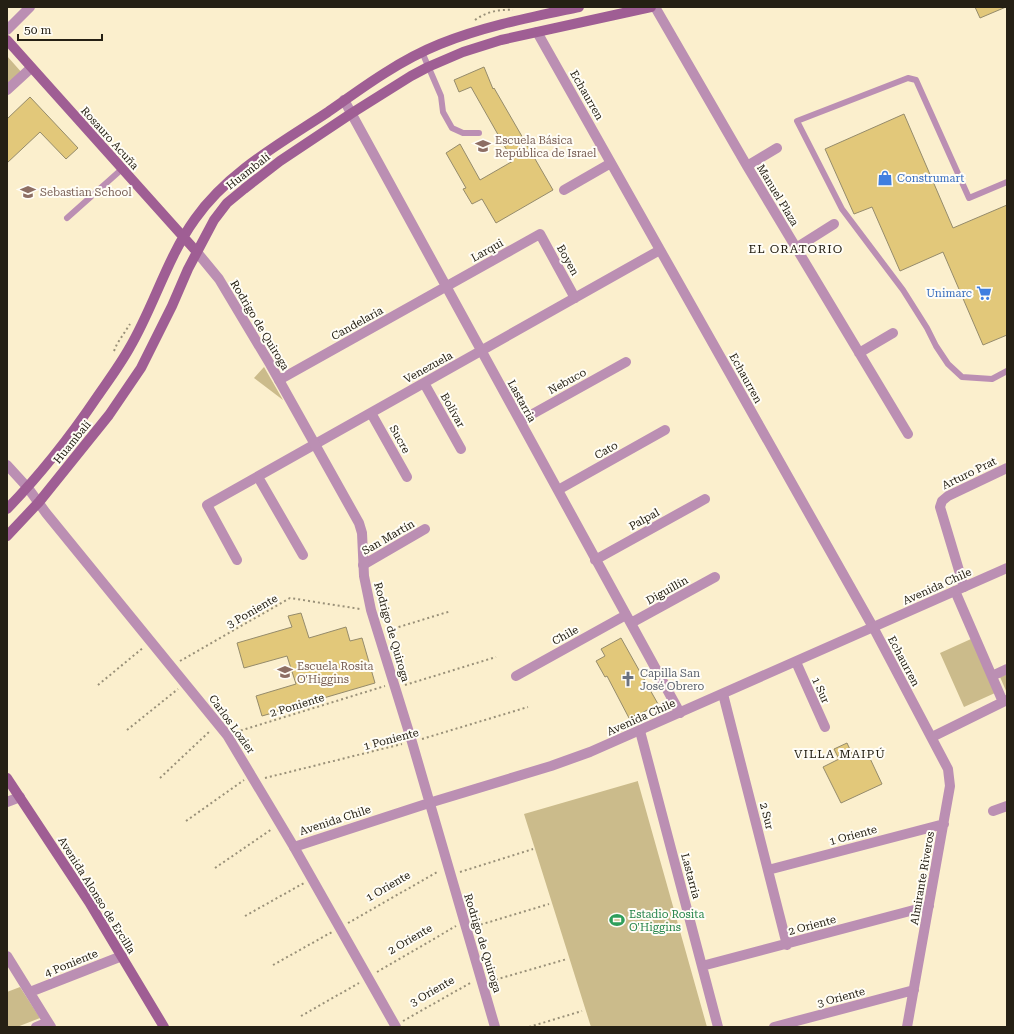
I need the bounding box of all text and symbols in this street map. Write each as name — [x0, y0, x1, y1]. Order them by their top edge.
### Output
scale bar — [18, 16, 102, 42]
text: 50 m — [24, 23, 51, 37]
street label: Echaurren — [567, 68, 606, 122]
street label: Rosauro Acuña — [78, 104, 141, 172]
place label: Escuela Básica República de Israel — [495, 134, 597, 160]
school or university icon: Escuela Básica República de Israel — [474, 137, 492, 155]
street label: Huambalí — [224, 150, 273, 192]
street label: Manuel Plaza — [754, 162, 801, 229]
shop icon: Construmart — [876, 169, 894, 187]
place label: Construmart — [897, 172, 964, 185]
school or university icon: Sebastian School — [19, 183, 37, 201]
place label: Sebastian School — [40, 186, 132, 199]
street label: Larqui — [469, 236, 506, 265]
street label: Boyen — [554, 242, 581, 278]
district label: EL ORATORIO — [749, 242, 843, 256]
street label: Rodrigo de Quiroga — [227, 278, 292, 373]
supermarket icon: Unimarc — [975, 284, 993, 302]
place label: Unimarc — [926, 287, 972, 300]
street label: Candelaria — [329, 304, 385, 343]
street label: Venezuela — [402, 349, 455, 386]
street label: Echaurren — [726, 351, 765, 406]
street label: Nebuco — [546, 366, 589, 397]
street label: Lastarria — [505, 378, 539, 425]
street label: Bolívar — [438, 391, 468, 430]
street label: Huambalí — [51, 418, 94, 466]
street label: Sucre — [387, 423, 413, 456]
street label: Cato — [592, 439, 620, 462]
street label: Arturo Prat — [940, 455, 998, 492]
street label: Palpal — [627, 506, 662, 533]
street label: San Martín — [360, 517, 417, 558]
street label: Avenida Chile — [901, 565, 974, 607]
street label: Diguillín — [644, 574, 691, 607]
street label: Rodrigo de Quiroga — [371, 581, 412, 683]
street label: 3 Poniente — [225, 592, 280, 631]
street label: Chile — [550, 623, 581, 648]
street label: Echaurren — [885, 634, 922, 689]
place label: Escuela Rosita O'Higgins — [297, 660, 373, 686]
school or university icon: Escuela Rosita O'Higgins — [276, 663, 294, 681]
place label: Capilla San José Obrero — [640, 667, 704, 693]
church icon: Capilla San José Obrero — [619, 670, 637, 688]
street label: 1 Sur — [809, 675, 832, 706]
street label: 2 Poniente — [268, 691, 326, 720]
street label: Carlos Lozier — [206, 692, 258, 757]
street label: Avenida Chile — [605, 696, 678, 738]
street label: 1 Poniente — [362, 726, 420, 753]
district label: VILLA MAIPÚ — [794, 747, 886, 761]
street label: 2 Sur — [757, 801, 776, 831]
street label: Avenida Chile — [298, 803, 372, 838]
street label: 1 Oriente — [828, 823, 878, 848]
street label: Almirante Riveros — [908, 830, 937, 926]
street label: Avenida Alonso de Ercilla — [55, 834, 138, 956]
street label: Lastarria — [678, 852, 703, 900]
street label: 1 Oriente — [364, 869, 413, 904]
street label: Rodrigo de Quiroga — [461, 892, 504, 994]
place label: Estadio Rosita O'Higgins — [629, 908, 704, 934]
sports icon: Estadio Rosita O'Higgins — [608, 911, 626, 929]
street label: 2 Oriente — [787, 913, 837, 938]
street label: 2 Oriente — [386, 922, 435, 957]
street label: 4 Poniente — [43, 947, 100, 980]
street label: 3 Oriente — [408, 974, 457, 1009]
street label: 3 Oriente — [816, 985, 866, 1010]

